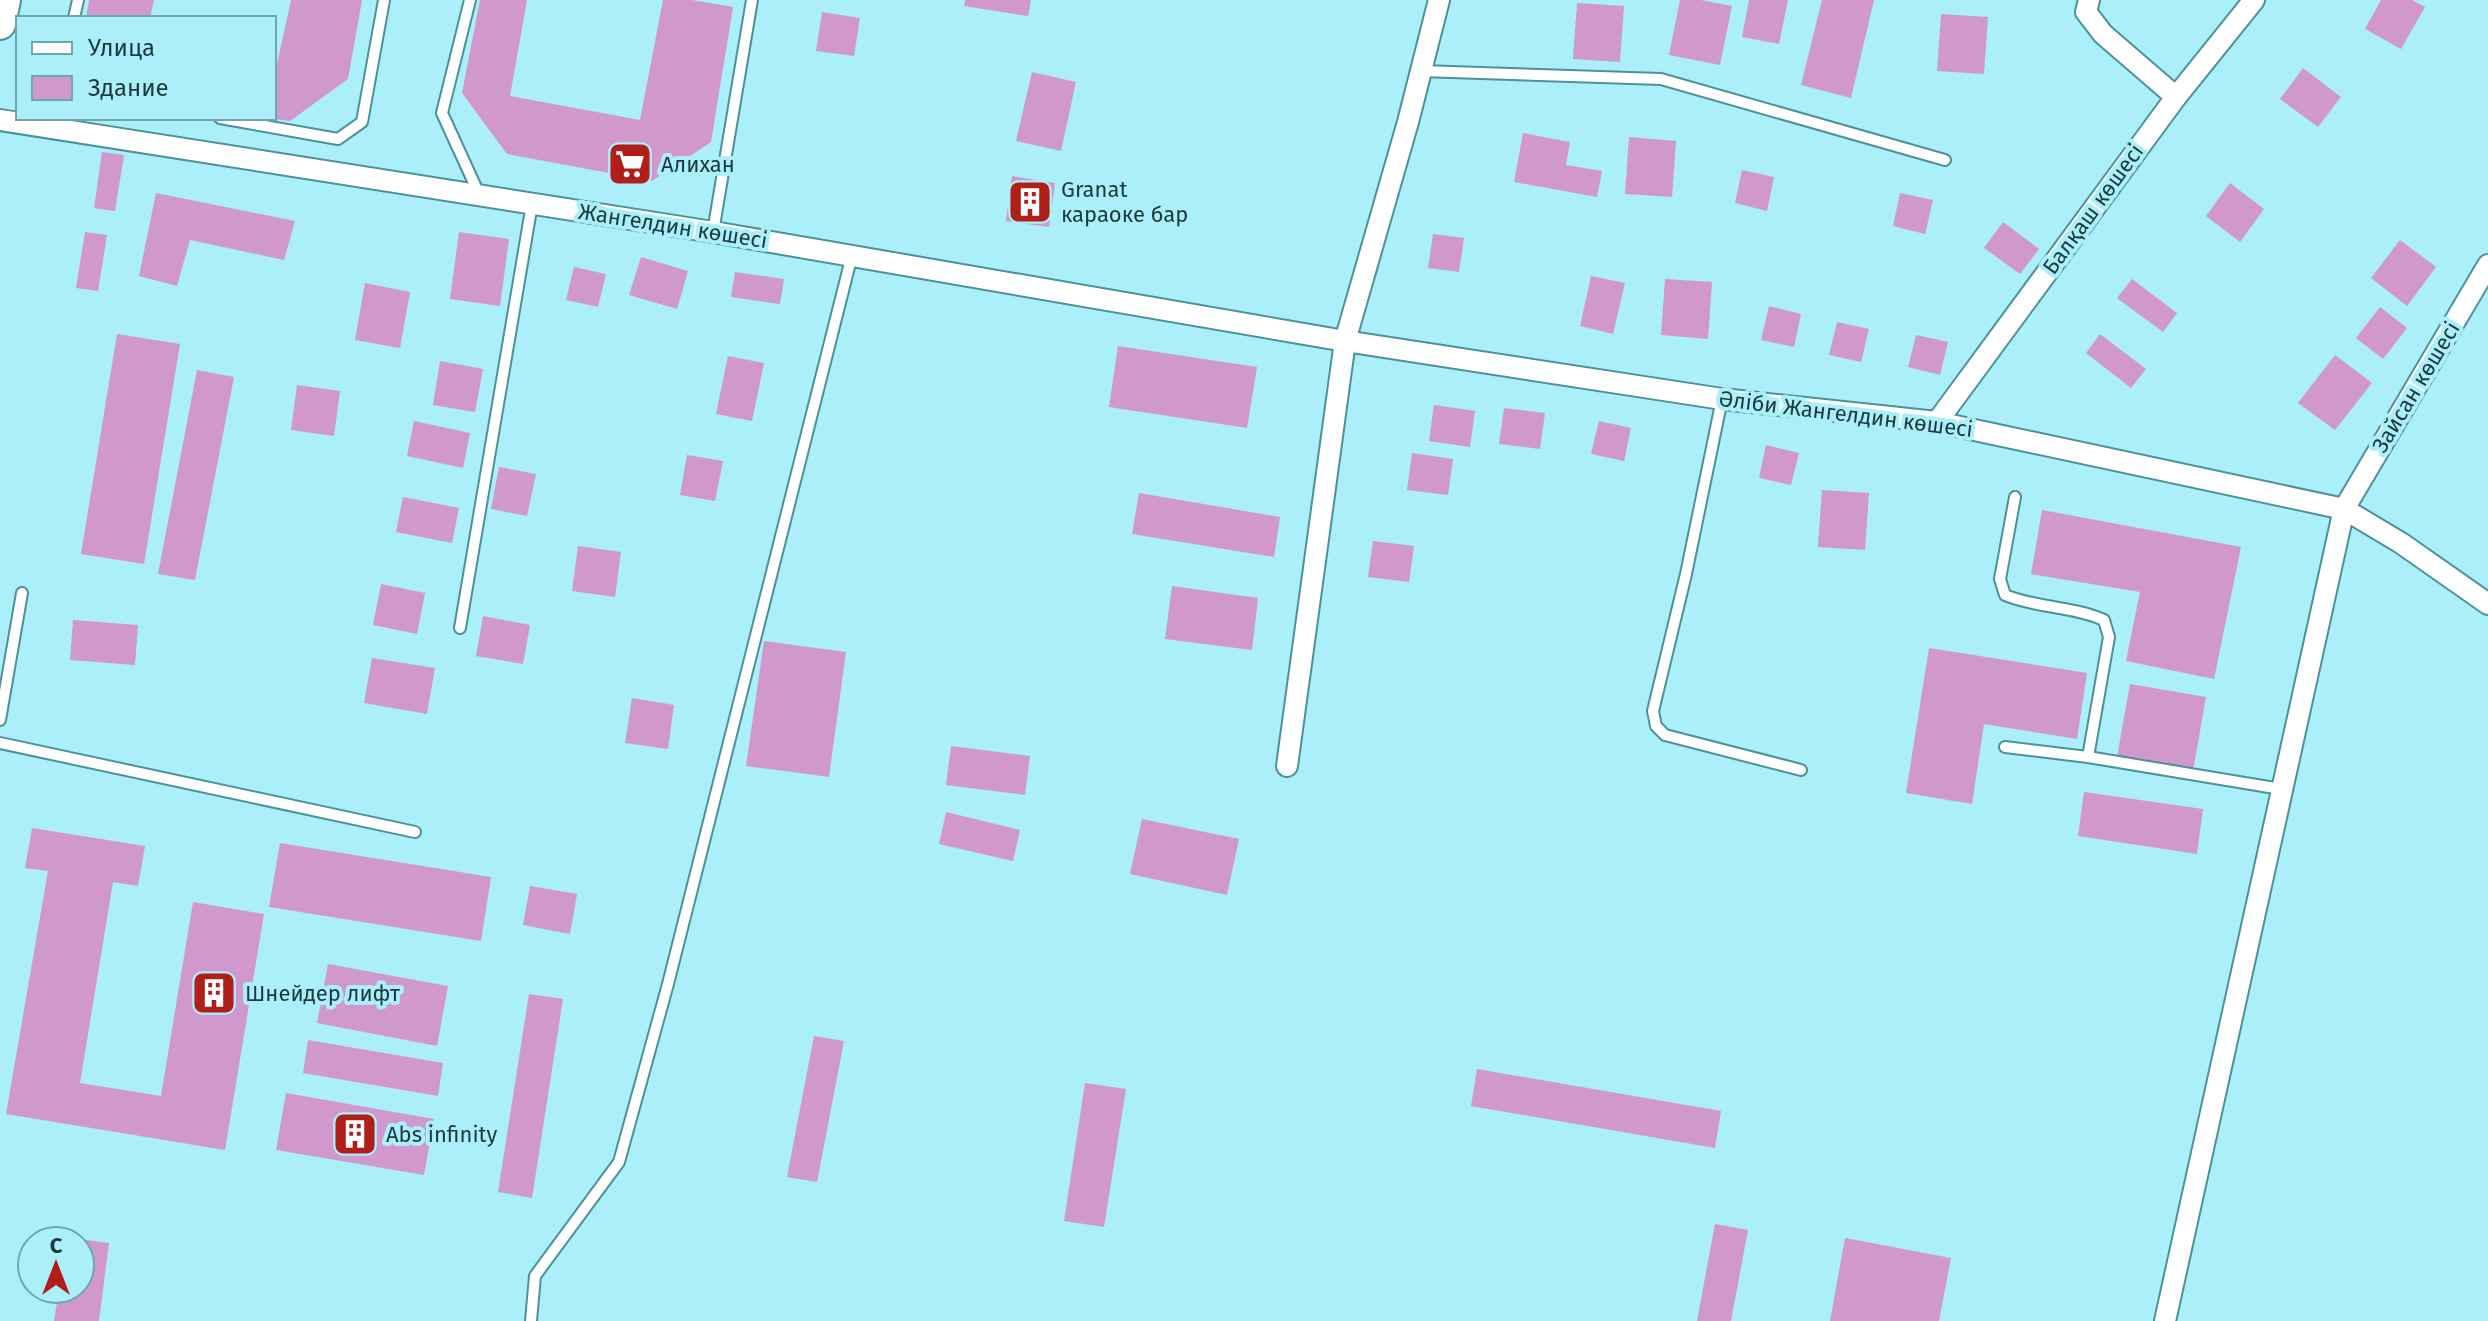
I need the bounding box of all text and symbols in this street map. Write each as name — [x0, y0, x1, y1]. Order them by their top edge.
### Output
legend — [16, 16, 276, 120]
text: Улица — [88, 34, 155, 62]
text: Здание — [88, 74, 169, 102]
street label: Балқаш көшесі — [2037, 139, 2149, 279]
supermarket icon: Алихан — [606, 140, 654, 188]
place label: Алихан — [661, 151, 735, 178]
place label: Granat караоке бар — [1061, 176, 1188, 228]
building icon: Granat караоке бар — [1006, 178, 1054, 226]
street label: Жангелдин көшесі — [577, 198, 769, 254]
street label: Зайсан көшесі — [2366, 317, 2466, 457]
street label: Әліби Жангелдин көшесі — [1717, 385, 1975, 443]
building icon: Шнейдер лифт — [190, 969, 238, 1017]
place label: Шнейдер лифт — [245, 980, 400, 1007]
building icon: Abs infinity — [331, 1110, 379, 1158]
place label: Abs infinity — [386, 1121, 497, 1148]
north arrow — [16, 1225, 96, 1305]
text: С — [50, 1232, 63, 1259]

